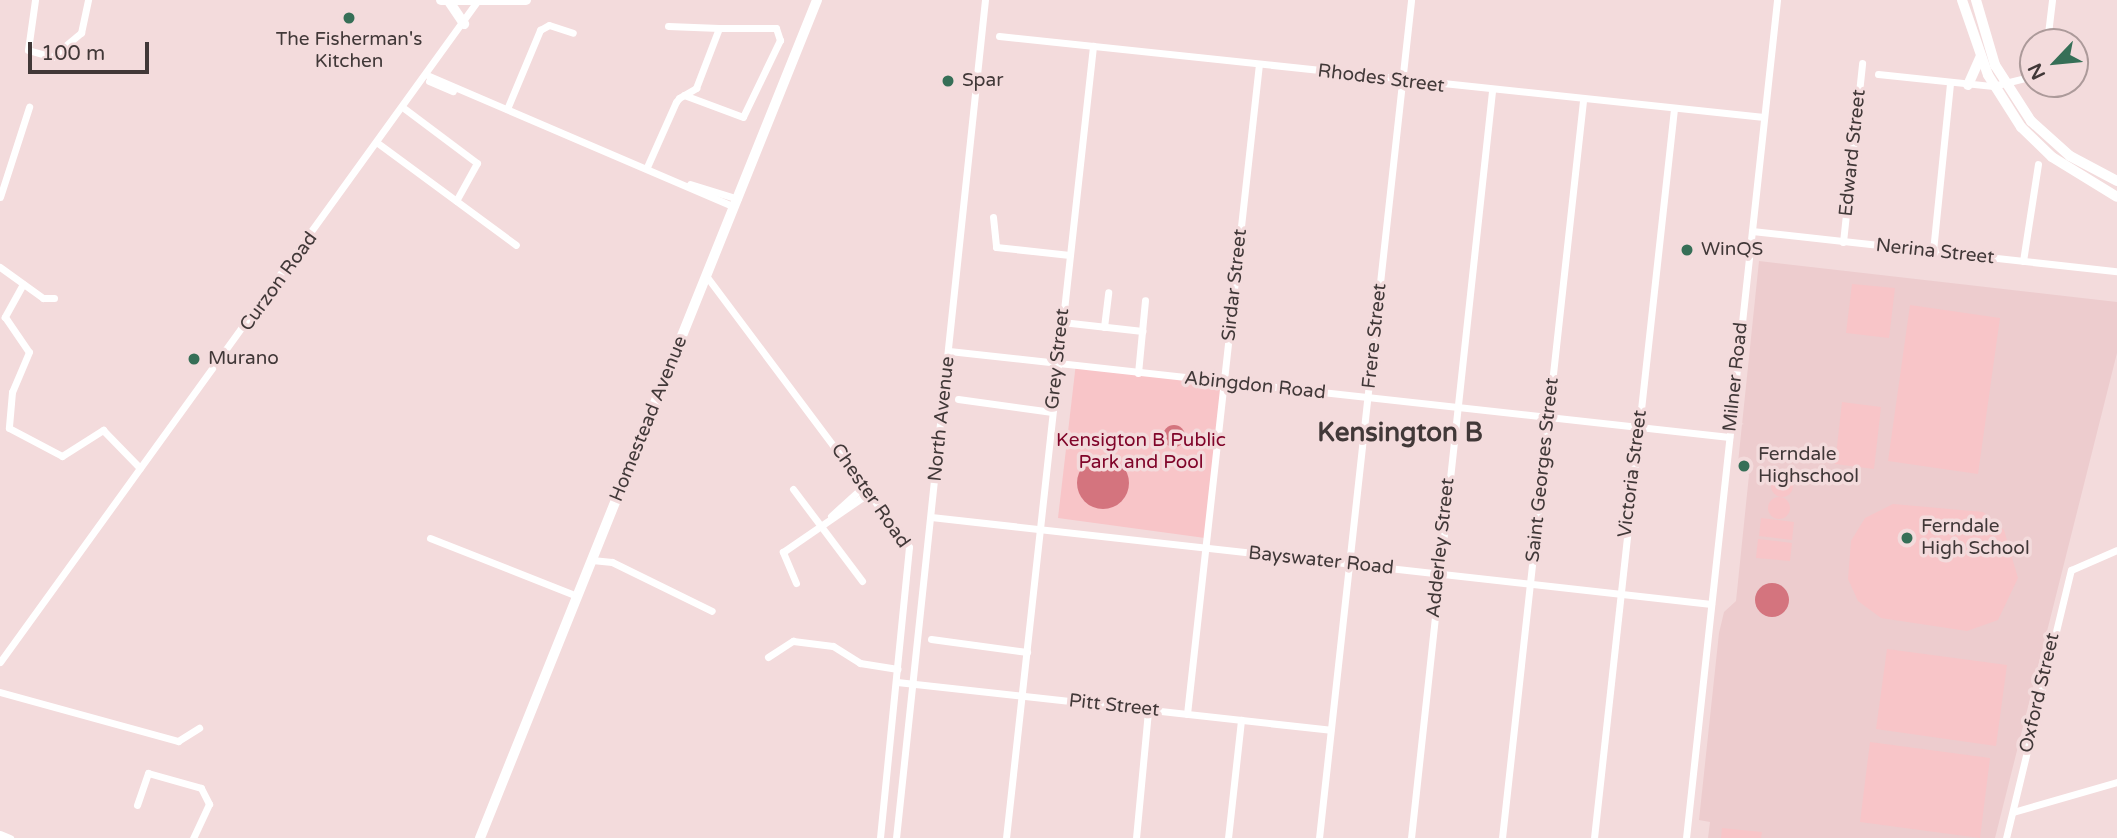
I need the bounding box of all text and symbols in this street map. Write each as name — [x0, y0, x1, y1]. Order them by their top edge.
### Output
marker: The Fisherman's Kitchen — [341, 10, 357, 26]
scale bar — [32, 28, 152, 72]
north arrow — [2019, 28, 2089, 98]
place label: The Fisherman's Kitchen — [276, 29, 422, 73]
text: 100 m — [41, 41, 105, 66]
street label: Rhodes Street — [1316, 60, 1446, 98]
text: N — [2024, 60, 2050, 83]
place label: Spar — [962, 70, 1003, 92]
marker: Spar — [940, 73, 956, 89]
street label: Edward Street — [1835, 88, 1871, 218]
street label: Curzon Road — [235, 228, 323, 336]
street label: Sirdar Street — [1218, 228, 1252, 342]
street label: Nerina Street — [1875, 234, 1995, 270]
place label: WinQS — [1701, 239, 1763, 261]
marker: WinQS — [1679, 242, 1695, 258]
street label: Frere Street — [1358, 282, 1392, 390]
street label: Grey Street — [1041, 307, 1075, 411]
street label: Milner Road — [1719, 321, 1753, 433]
street label: Homestead Avenue — [605, 333, 693, 505]
place label: Murano — [208, 348, 279, 370]
marker: Murano — [186, 351, 202, 367]
street label: North Avenue — [924, 355, 960, 483]
street label: Abingdon Road — [1183, 367, 1327, 405]
street label: Saint Georges Street — [1522, 377, 1564, 563]
street label: Victoria Street — [1614, 409, 1652, 539]
district label: Kensington B — [1317, 417, 1483, 449]
park label: Kensigton B Public Park and Pool — [1056, 430, 1226, 474]
street label: Chester Road — [826, 439, 914, 553]
place label: Ferndale Highschool — [1758, 444, 1859, 488]
marker: Ferndale Highschool — [1736, 458, 1752, 474]
street label: Adderley Street — [1422, 477, 1460, 619]
place label: Ferndale High School — [1921, 516, 2030, 560]
marker: Ferndale High School — [1899, 530, 1915, 546]
street label: Bayswater Road — [1247, 542, 1395, 580]
street label: Oxford Street — [2015, 631, 2065, 755]
street label: Pitt Street — [1068, 690, 1160, 722]

